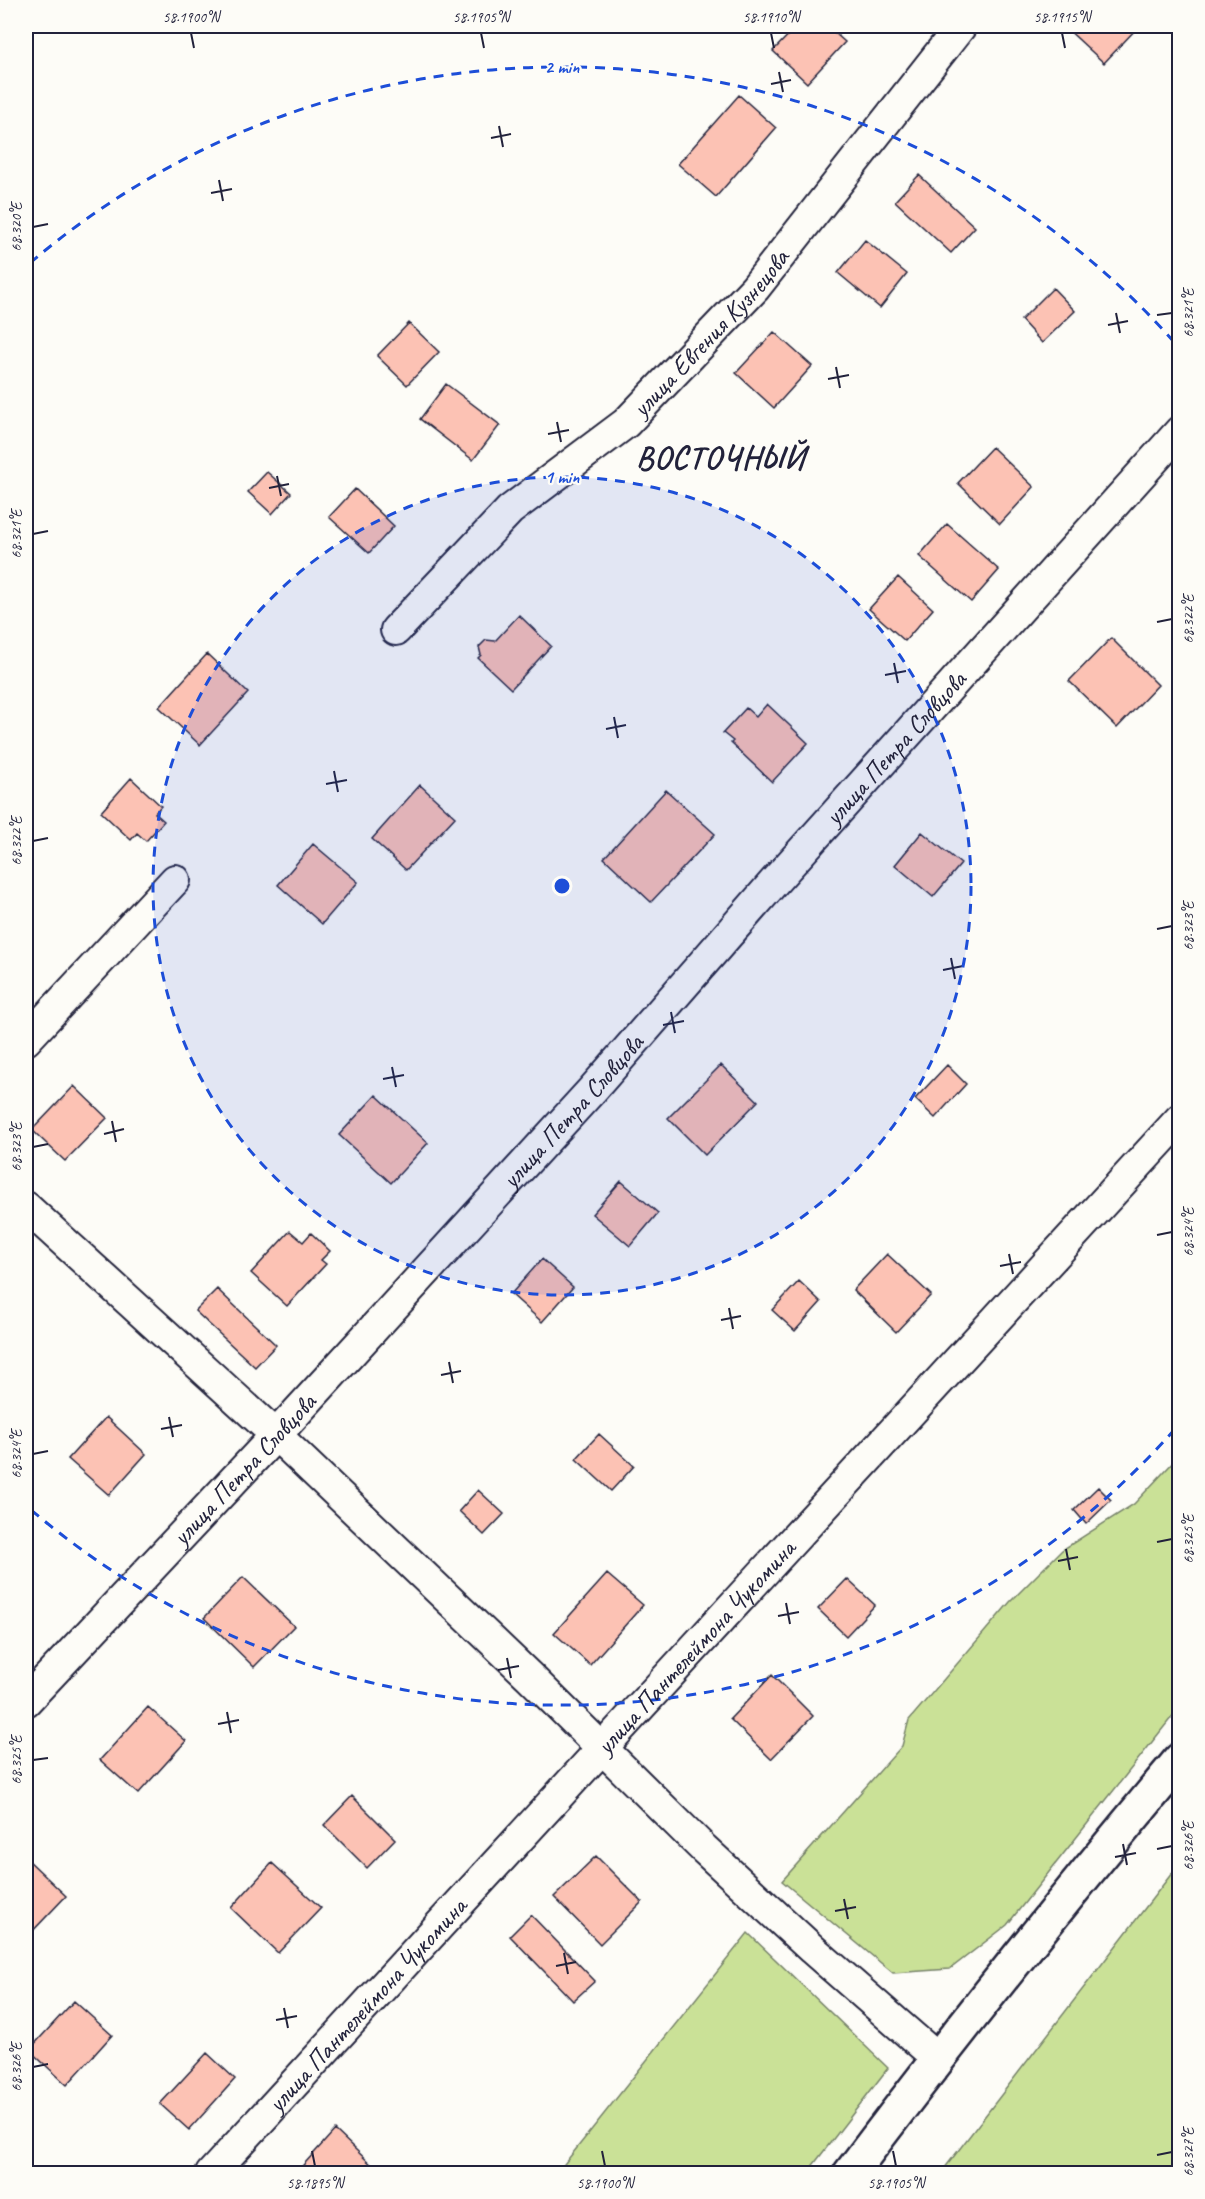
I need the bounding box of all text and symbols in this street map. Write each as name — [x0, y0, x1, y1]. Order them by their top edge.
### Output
text: 58.1900°N — [163, 8, 222, 27]
text: 58.1905°N — [453, 8, 512, 27]
text: 58.1910°N — [743, 8, 802, 27]
text: 58.1915°N — [1034, 8, 1093, 27]
text: 2 min — [545, 56, 580, 78]
text: 68.320°E — [7, 200, 26, 251]
street label: улица Евгения Кузнецова — [623, 241, 797, 425]
text: 68.321°E — [1179, 286, 1198, 337]
district label: ВОСТОЧНЫЙ — [636, 437, 810, 478]
text: 1 min — [545, 466, 580, 488]
text: 68.321°E — [7, 507, 26, 558]
text: 68.322°E — [1179, 592, 1198, 643]
street label: улица Петра Словцова — [816, 662, 974, 833]
text: 68.322°E — [7, 814, 26, 865]
centre of rings — [552, 876, 572, 896]
text: 68.323°E — [1179, 899, 1198, 950]
street label: улица Петра Словцова — [493, 1026, 651, 1196]
text: 68.323°E — [7, 1120, 26, 1171]
text: 68.324°E — [1179, 1205, 1198, 1256]
street label: улица Петра Словцова — [163, 1385, 324, 1554]
text: 68.324°E — [7, 1427, 26, 1478]
text: 68.325°E — [1179, 1512, 1198, 1563]
street label: улица Пантелеймона Чукомина — [587, 1531, 804, 1762]
text: 68.325°E — [7, 1733, 26, 1784]
text: 68.326°E — [1179, 1819, 1198, 1870]
street label: улица Пантелеймона Чукомина — [258, 1889, 475, 2120]
text: 68.326°E — [7, 2040, 26, 2091]
text: 68.327°E — [1179, 2125, 1198, 2176]
text: 58.1895°N — [287, 2174, 346, 2193]
text: 58.1900°N — [577, 2174, 636, 2193]
text: 58.1905°N — [868, 2174, 927, 2193]

